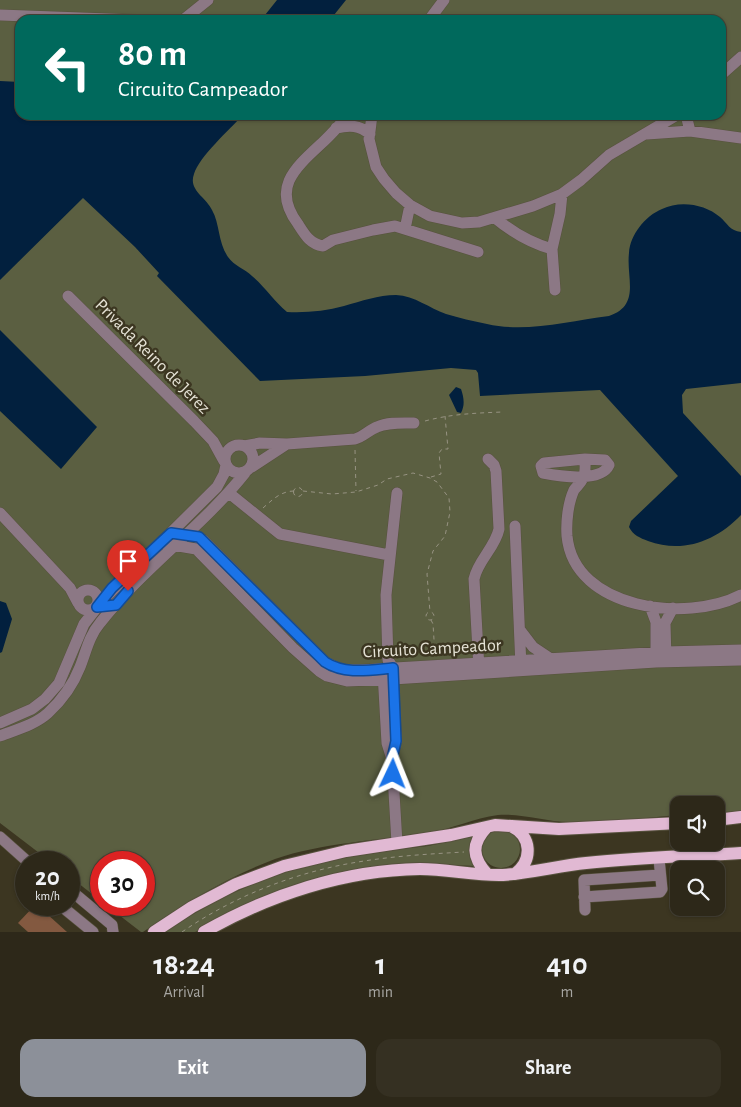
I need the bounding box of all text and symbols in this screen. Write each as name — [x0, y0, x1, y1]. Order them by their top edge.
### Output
icon: left — [35, 35, 100, 100]
text: 80 m — [118, 37, 187, 72]
text: Circuito Campeador — [118, 78, 288, 100]
street label: Privada Reino de Jerez — [91, 296, 213, 418]
pin — [107, 540, 149, 591]
icon: arrive — [114, 547, 142, 575]
street label: Circuito Campeador — [362, 636, 502, 662]
position arrow — [366, 747, 418, 799]
map controls — [670, 796, 725, 916]
button: sound — [670, 796, 725, 851]
speed limit sign: 30 — [90, 851, 155, 916]
button: search — [670, 861, 725, 916]
text: 20 — [35, 865, 60, 890]
text: km/h — [35, 890, 60, 902]
text: 18:24 — [153, 950, 215, 980]
text: 1 — [375, 950, 386, 980]
text: 410 — [546, 950, 588, 980]
text: Arrival — [163, 984, 205, 1000]
text: min — [368, 984, 393, 1000]
text: m — [561, 984, 573, 1000]
button: Exit — [20, 1039, 366, 1097]
button: Share — [376, 1039, 721, 1097]

